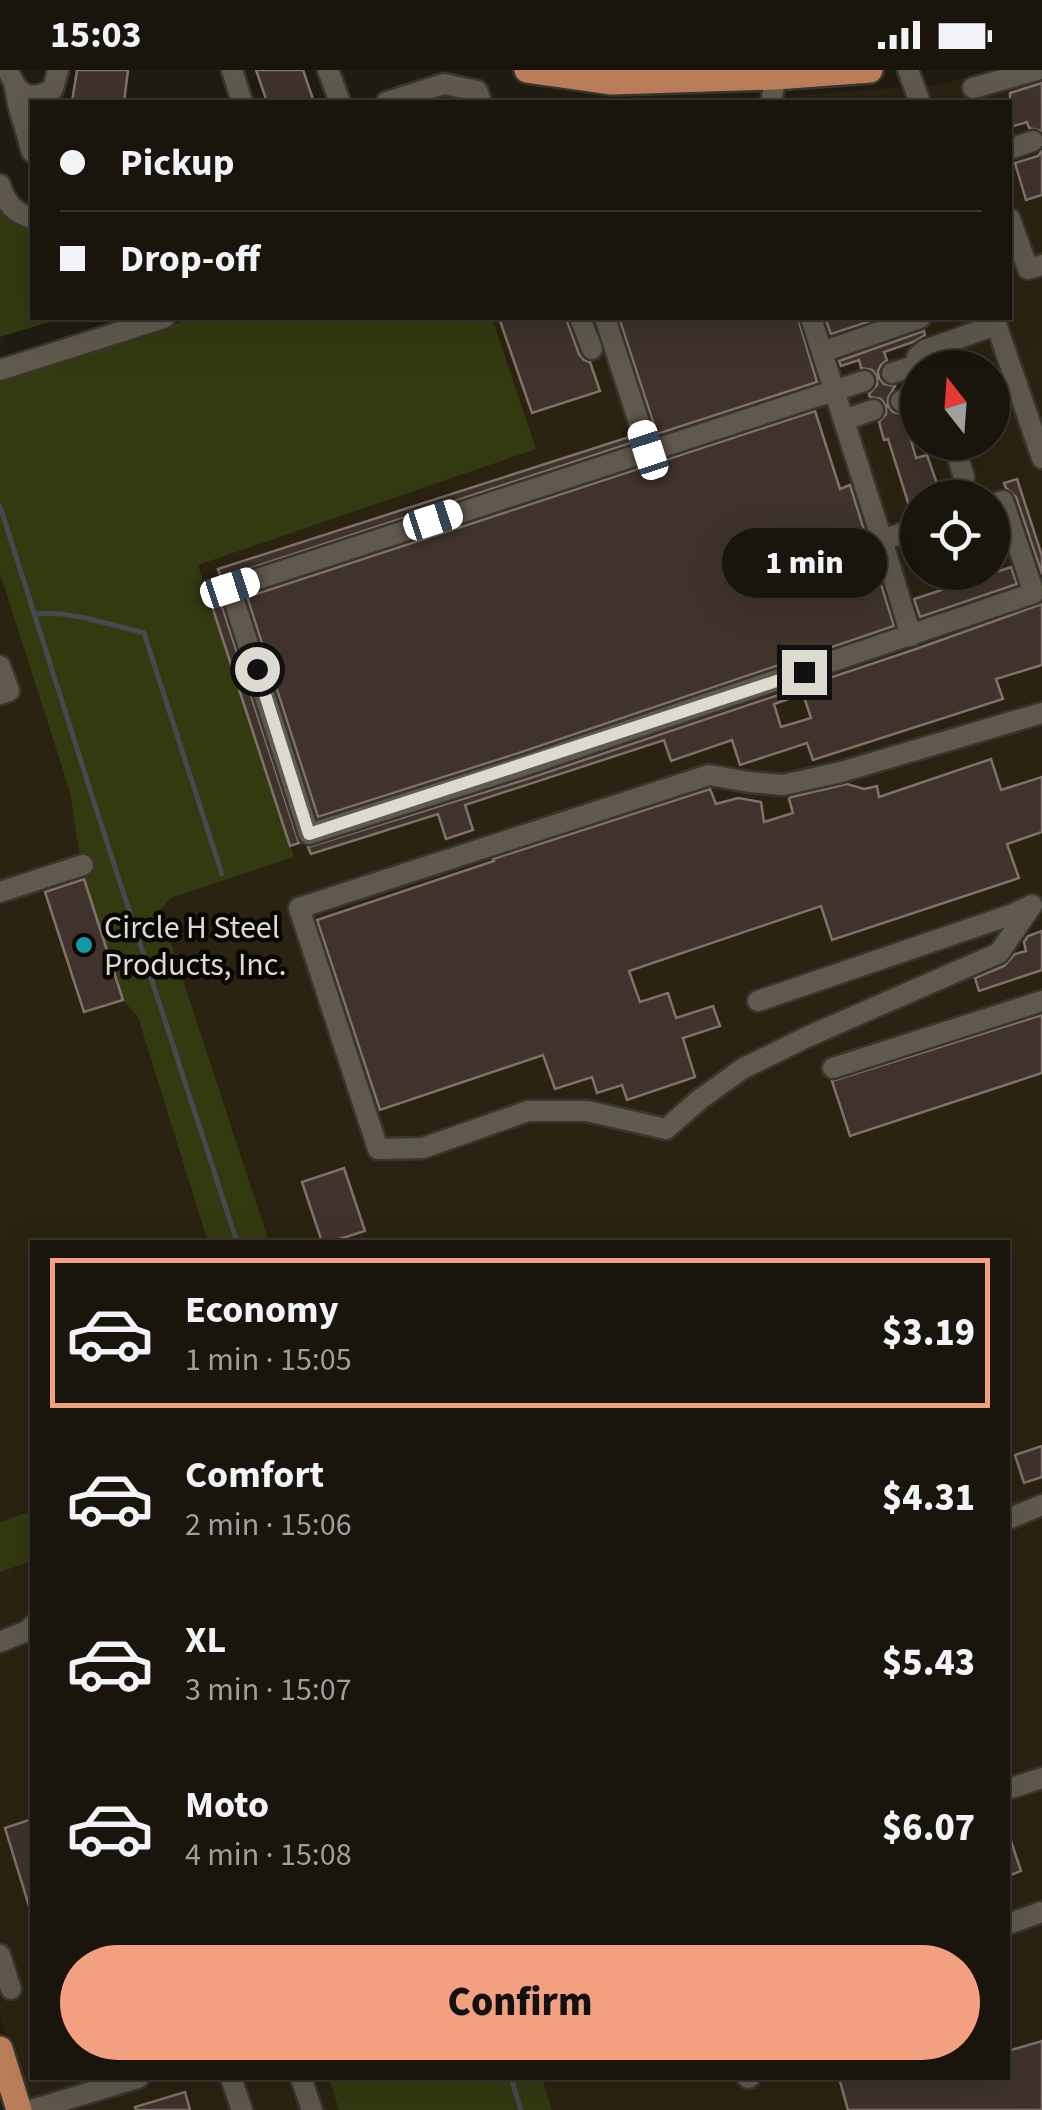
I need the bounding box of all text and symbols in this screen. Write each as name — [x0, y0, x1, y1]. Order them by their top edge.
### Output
text: 15:03 — [50, 8, 142, 62]
text: Pickup — [120, 136, 234, 190]
text: Drop-off — [120, 232, 260, 286]
north arrow — [900, 350, 1010, 460]
map controls — [900, 350, 1010, 590]
car — [624, 417, 672, 483]
button: locate — [900, 480, 1010, 590]
car — [400, 496, 466, 544]
callout: 1 min — [722, 527, 886, 597]
text: 1 min — [765, 540, 844, 586]
car — [197, 564, 263, 612]
route start — [235, 647, 280, 692]
route end — [782, 650, 827, 695]
place label: Circle H Steel Products, Inc. — [104, 905, 286, 988]
marker: Circle H Steel Products, Inc. — [73, 934, 95, 956]
text: Economy — [185, 1283, 338, 1337]
icon: car — [65, 1288, 155, 1378]
text: $3.19 — [882, 1306, 975, 1360]
text: 1 min · 15:05 — [185, 1337, 352, 1383]
text: Comfort — [185, 1448, 324, 1502]
icon: car — [65, 1453, 155, 1543]
text: $4.31 — [882, 1471, 975, 1525]
text: 2 min · 15:06 — [185, 1502, 352, 1548]
text: XL — [185, 1613, 226, 1667]
icon: car — [65, 1618, 155, 1708]
text: $5.43 — [882, 1636, 975, 1690]
text: 3 min · 15:07 — [185, 1667, 352, 1713]
text: Moto — [185, 1778, 269, 1832]
icon: car — [65, 1783, 155, 1873]
text: $6.07 — [882, 1801, 975, 1855]
text: 4 min · 15:08 — [185, 1832, 352, 1878]
button: Confirm — [60, 1945, 980, 2060]

